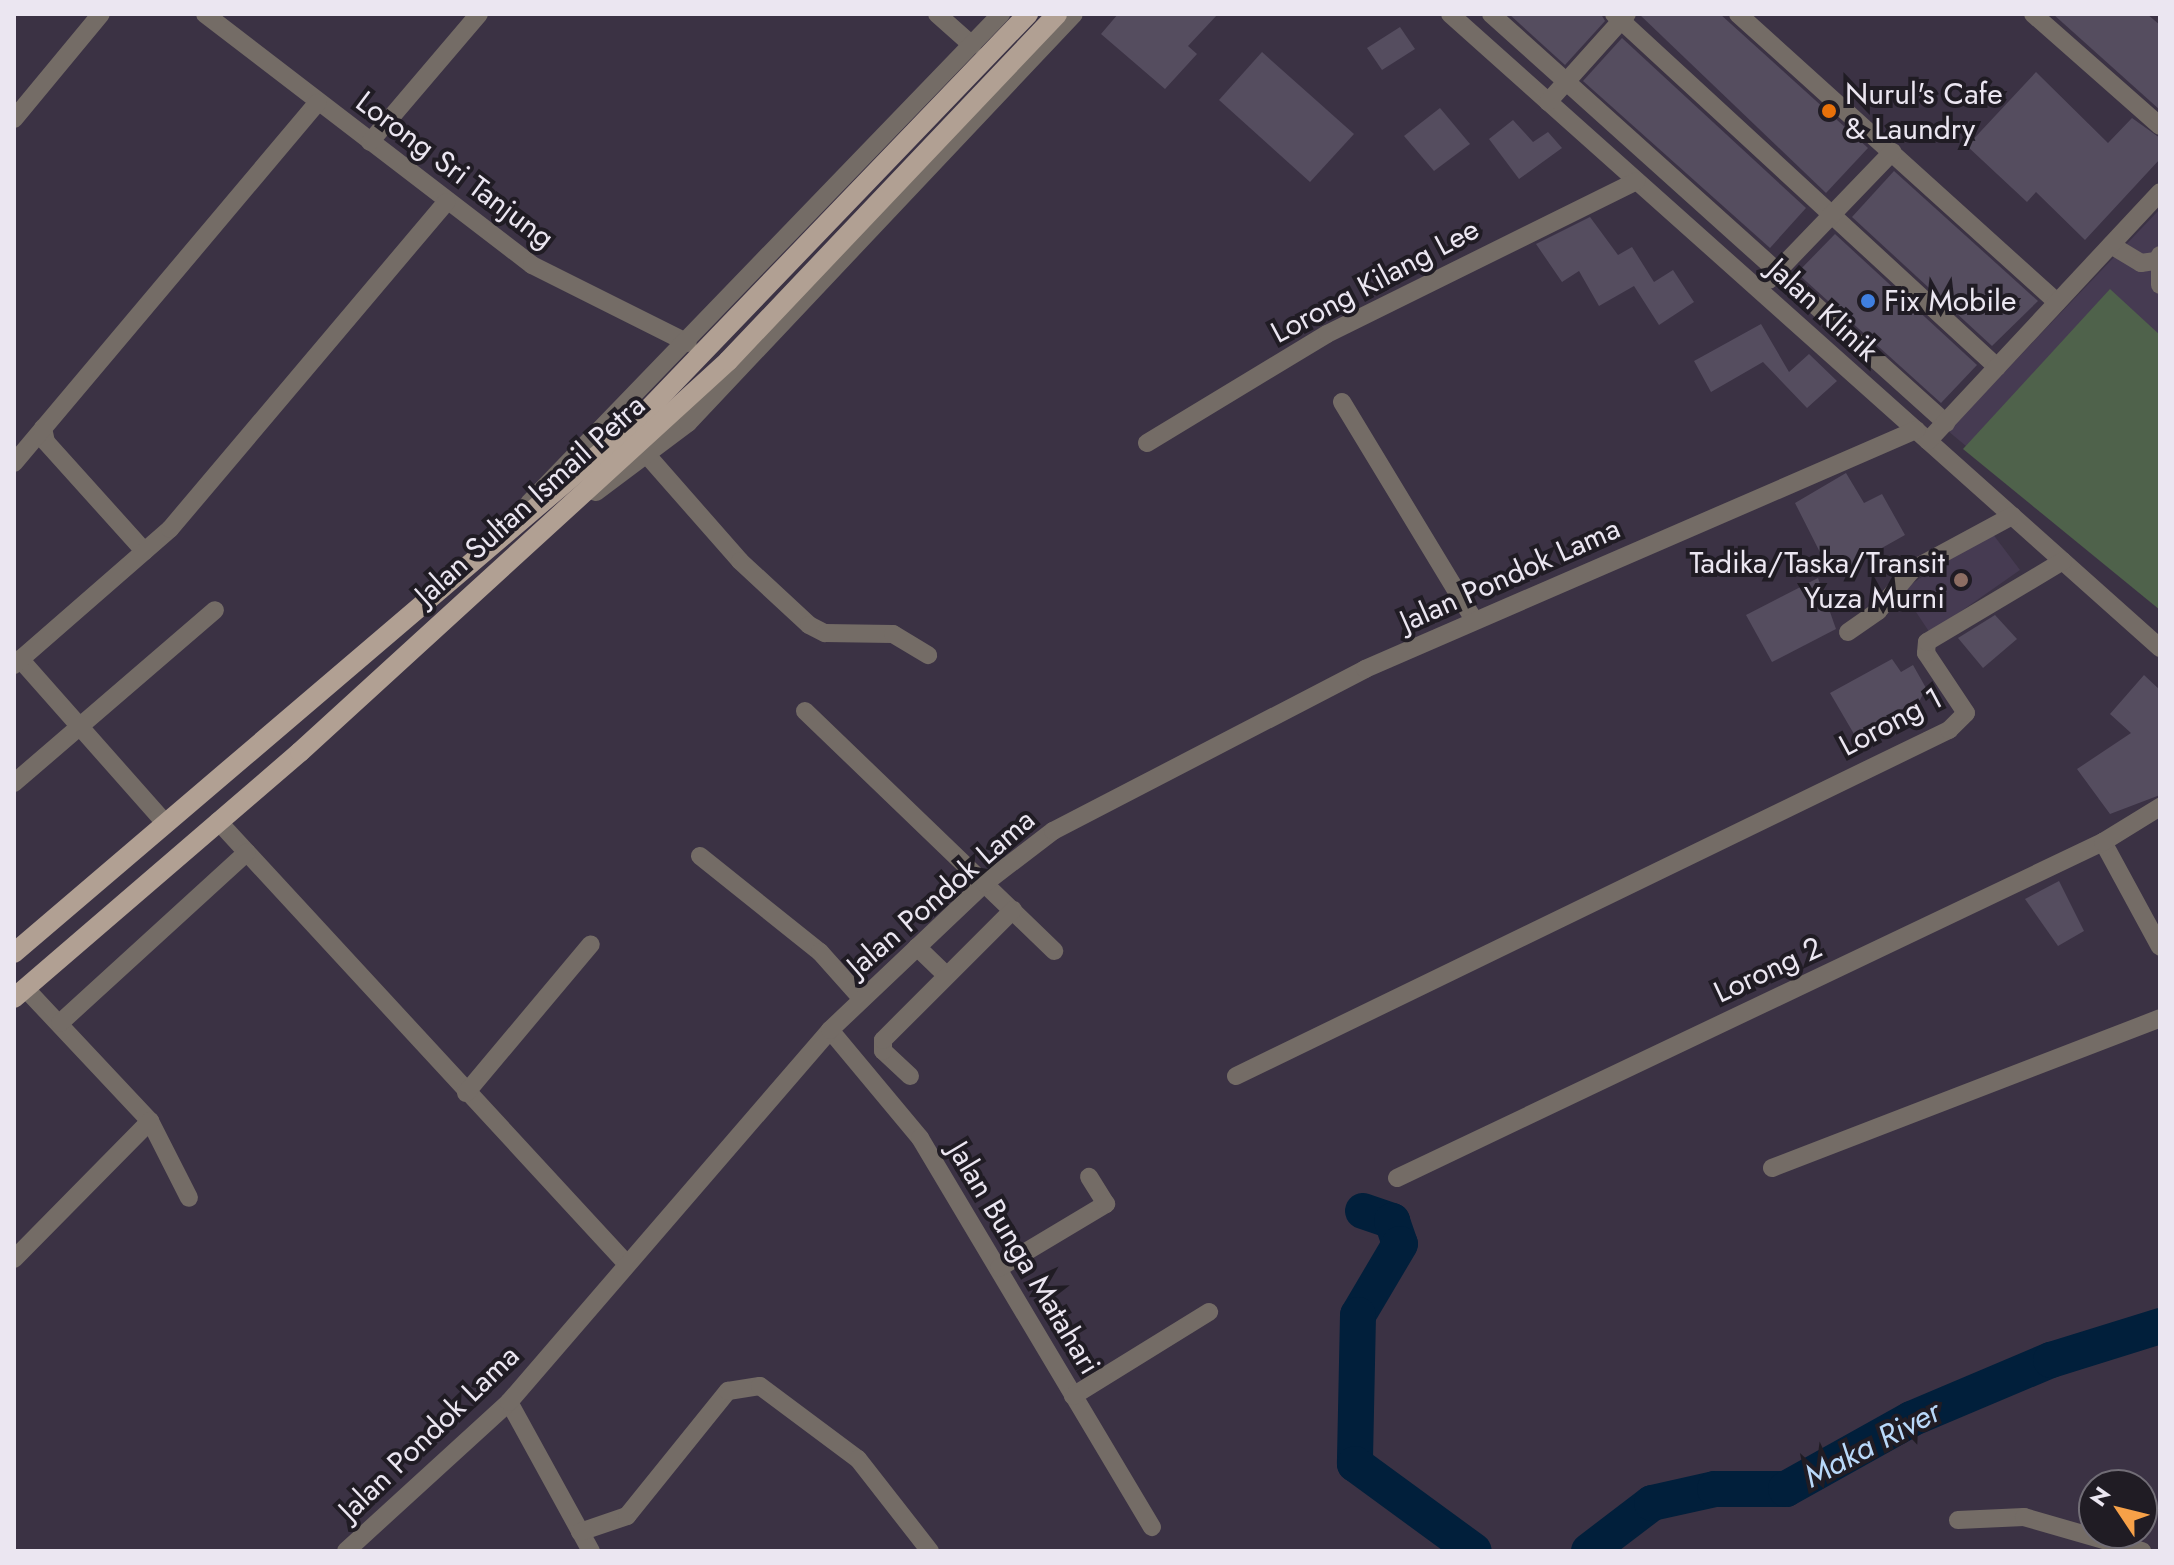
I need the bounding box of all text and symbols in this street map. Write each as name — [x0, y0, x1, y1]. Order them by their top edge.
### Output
place label: Nurul's Cafe & Laundry — [1845, 76, 2003, 146]
street label: Lorong Sri Tanjung — [349, 84, 561, 256]
marker: Nurul's Cafe & Laundry — [1820, 102, 1838, 120]
street label: Lorong Kilang Lee — [1265, 211, 1485, 351]
street label: Jalan Klinik — [1760, 251, 1886, 369]
place label: Fix Mobile — [1884, 283, 2016, 319]
marker: Fix Mobile — [1859, 292, 1877, 310]
street label: Jalan Sultan Ismail Petra — [408, 387, 652, 613]
street label: Jalan Pondok Lama — [1395, 510, 1625, 640]
place label: Tadika/Taska/Transit Yuza Murni — [1690, 545, 1945, 616]
marker: Tadika/Taska/Transit Yuza Murni — [1952, 571, 1970, 589]
street label: Lorong 1 — [1833, 680, 1949, 764]
street label: Jalan Pondok Lama — [840, 802, 1042, 984]
street label: Lorong 2 — [1708, 929, 1828, 1011]
street label: Jalan Bunga Matahari — [940, 1135, 1108, 1381]
street label: Jalan Pondok Lama — [331, 1338, 527, 1528]
water label: Maka River — [1797, 1392, 1947, 1496]
north arrow — [2078, 1469, 2158, 1549]
text: N — [2082, 1480, 2118, 1513]

